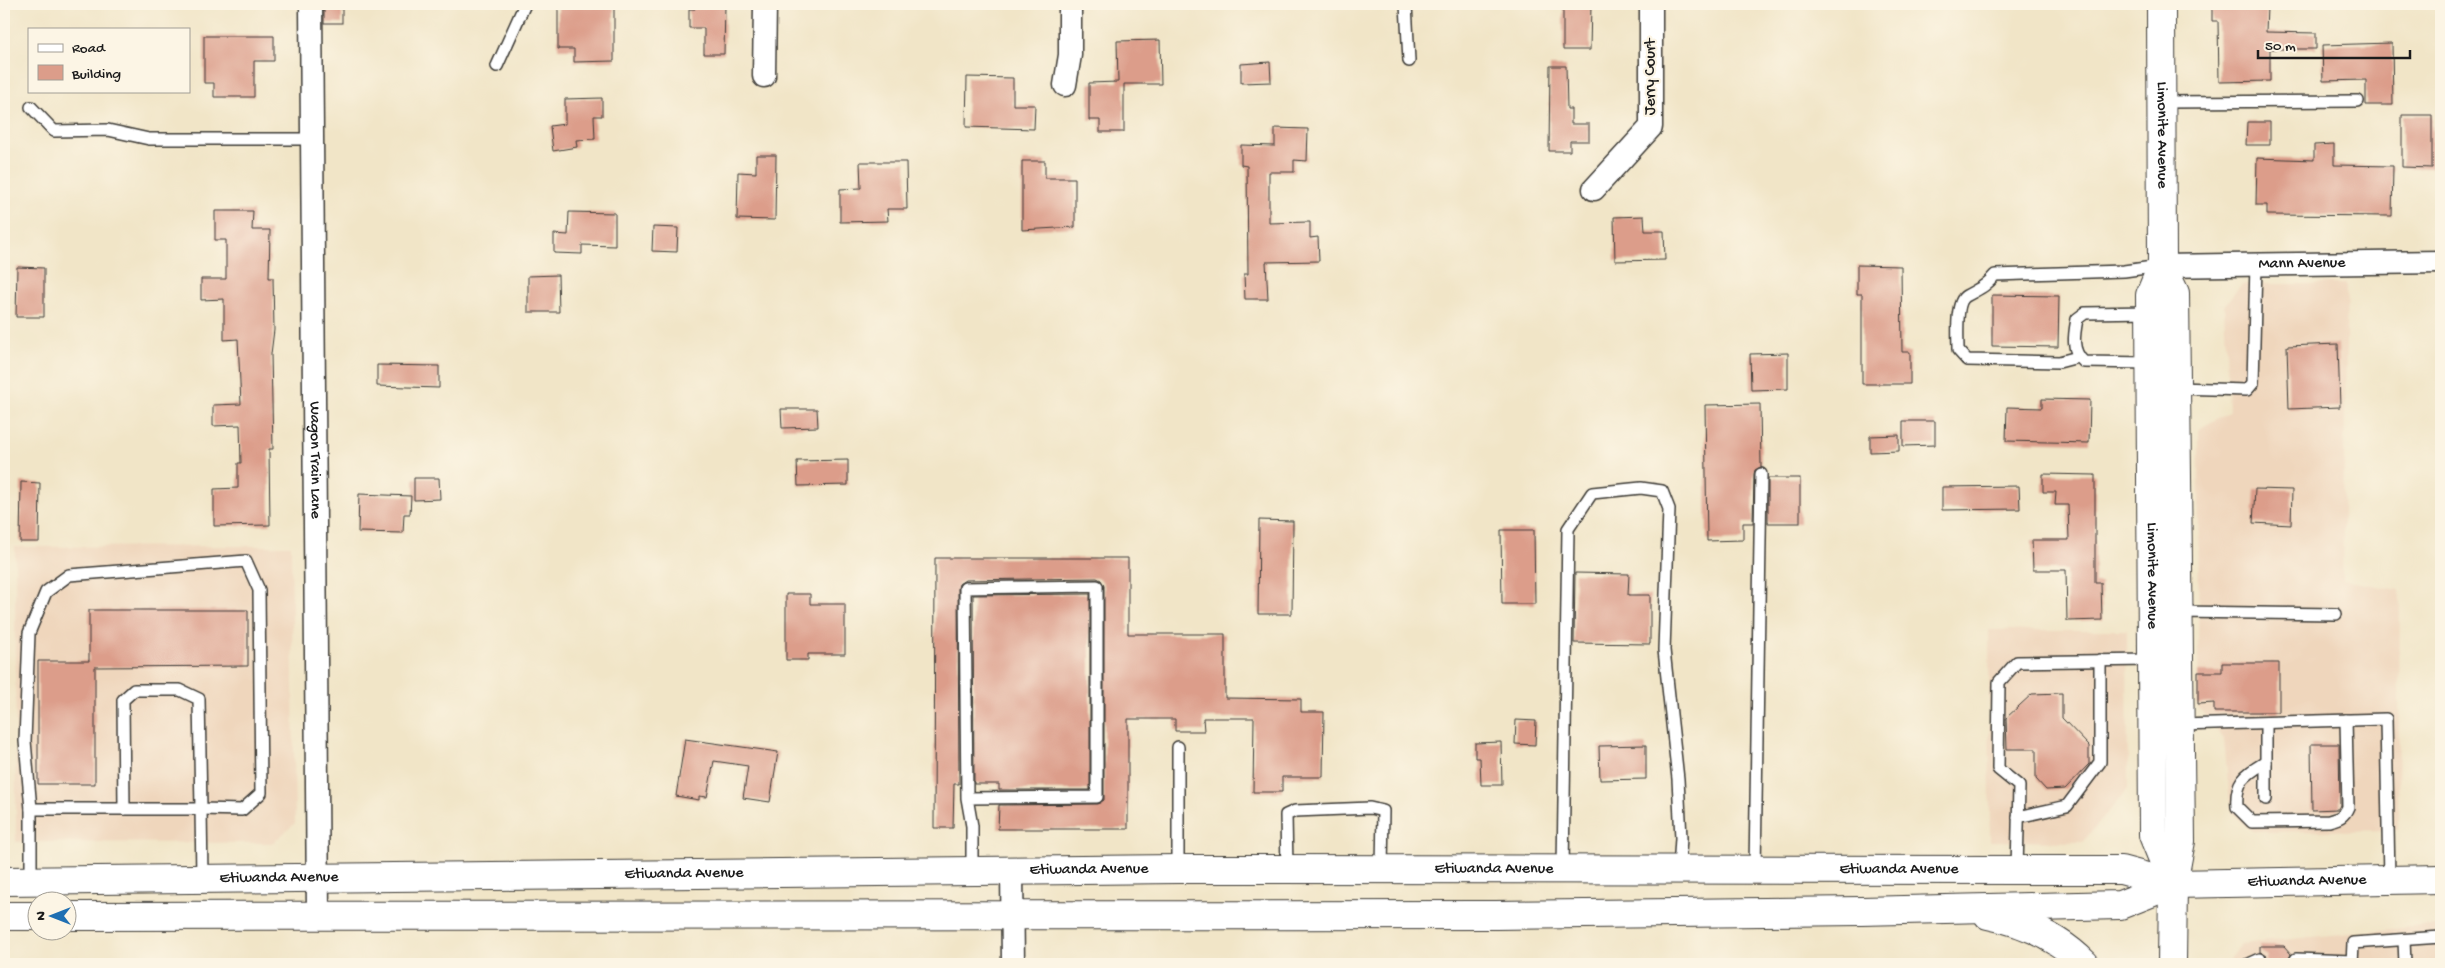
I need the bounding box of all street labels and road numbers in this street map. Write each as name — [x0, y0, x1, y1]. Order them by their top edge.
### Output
street label: Jerry Court — [1642, 37, 1661, 115]
street label: Limonite Avenue — [2152, 82, 2171, 189]
street label: Mann Avenue — [2258, 254, 2346, 274]
street label: Wagon Train Lane — [305, 401, 324, 520]
street label: Limonite Avenue — [2142, 522, 2161, 630]
street label: Etiwanda Avenue — [1029, 860, 1149, 880]
street label: Etiwanda Avenue — [1434, 860, 1554, 879]
street label: Etiwanda Avenue — [1839, 860, 1959, 879]
street label: Etiwanda Avenue — [624, 864, 744, 884]
street label: Etiwanda Avenue — [219, 868, 339, 888]
street label: Etiwanda Avenue — [2247, 871, 2367, 892]

